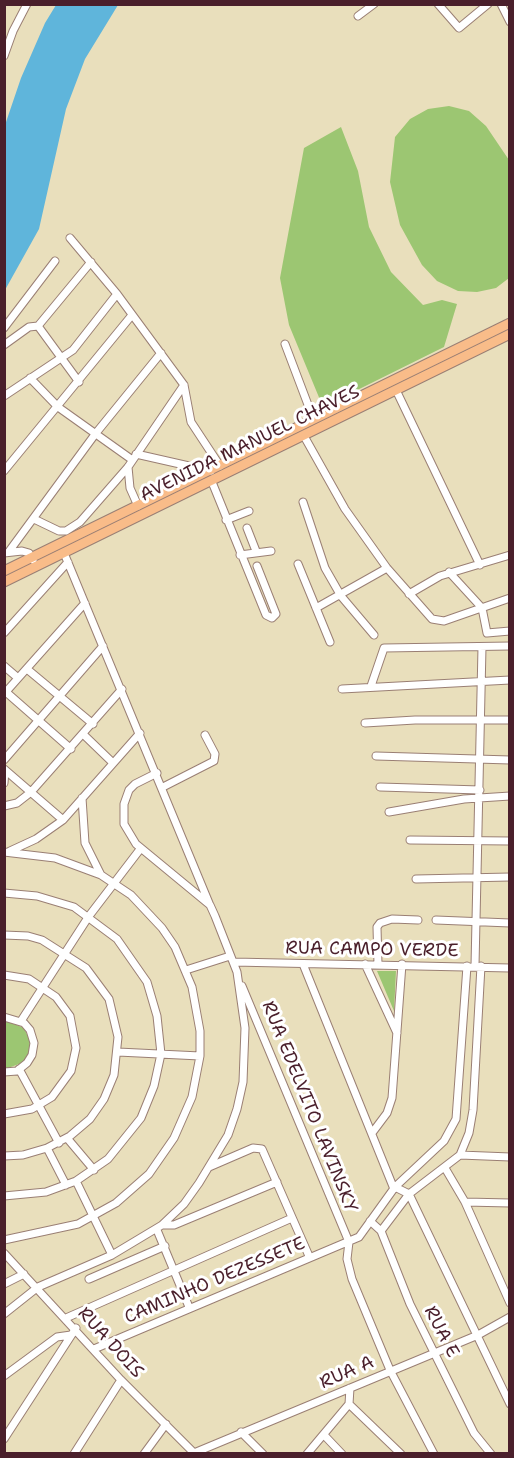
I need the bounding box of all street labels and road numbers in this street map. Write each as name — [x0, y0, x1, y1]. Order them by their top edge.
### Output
street label: AVENIDA MANUEL CHAVES — [137, 381, 363, 507]
street label: RUA CAMPO VERDE — [285, 938, 459, 962]
street label: RUA EDELVITO LAVINSKY — [257, 998, 361, 1216]
street label: CAMINHO DEZESSETE — [121, 1233, 309, 1329]
street label: RUA DOIS — [73, 1303, 147, 1383]
street label: RUA E — [419, 1303, 463, 1361]
street label: RUA A — [317, 1352, 377, 1394]

